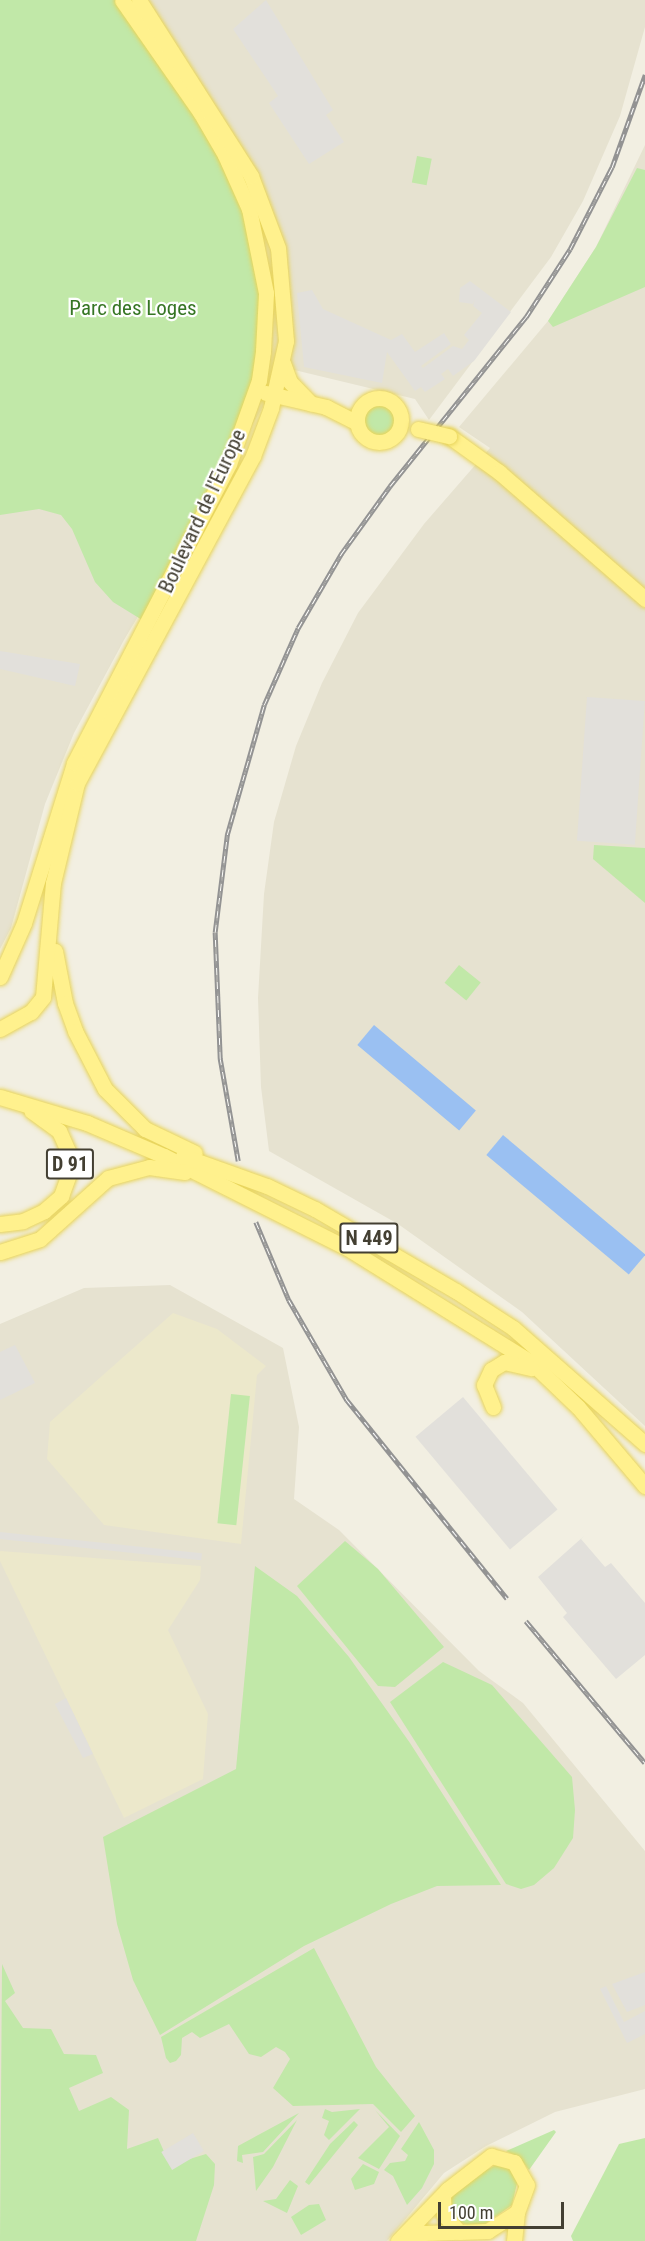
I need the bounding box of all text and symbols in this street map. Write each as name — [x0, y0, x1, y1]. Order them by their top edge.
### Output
park label: Parc des Loges — [69, 295, 197, 321]
street label: Boulevard de l'Europe — [153, 425, 251, 597]
road number: D 91 — [44, 1147, 96, 1181]
road number: N 449 — [339, 1221, 399, 1255]
scale bar — [441, 2190, 567, 2228]
text: 100 m — [449, 2202, 493, 2223]

